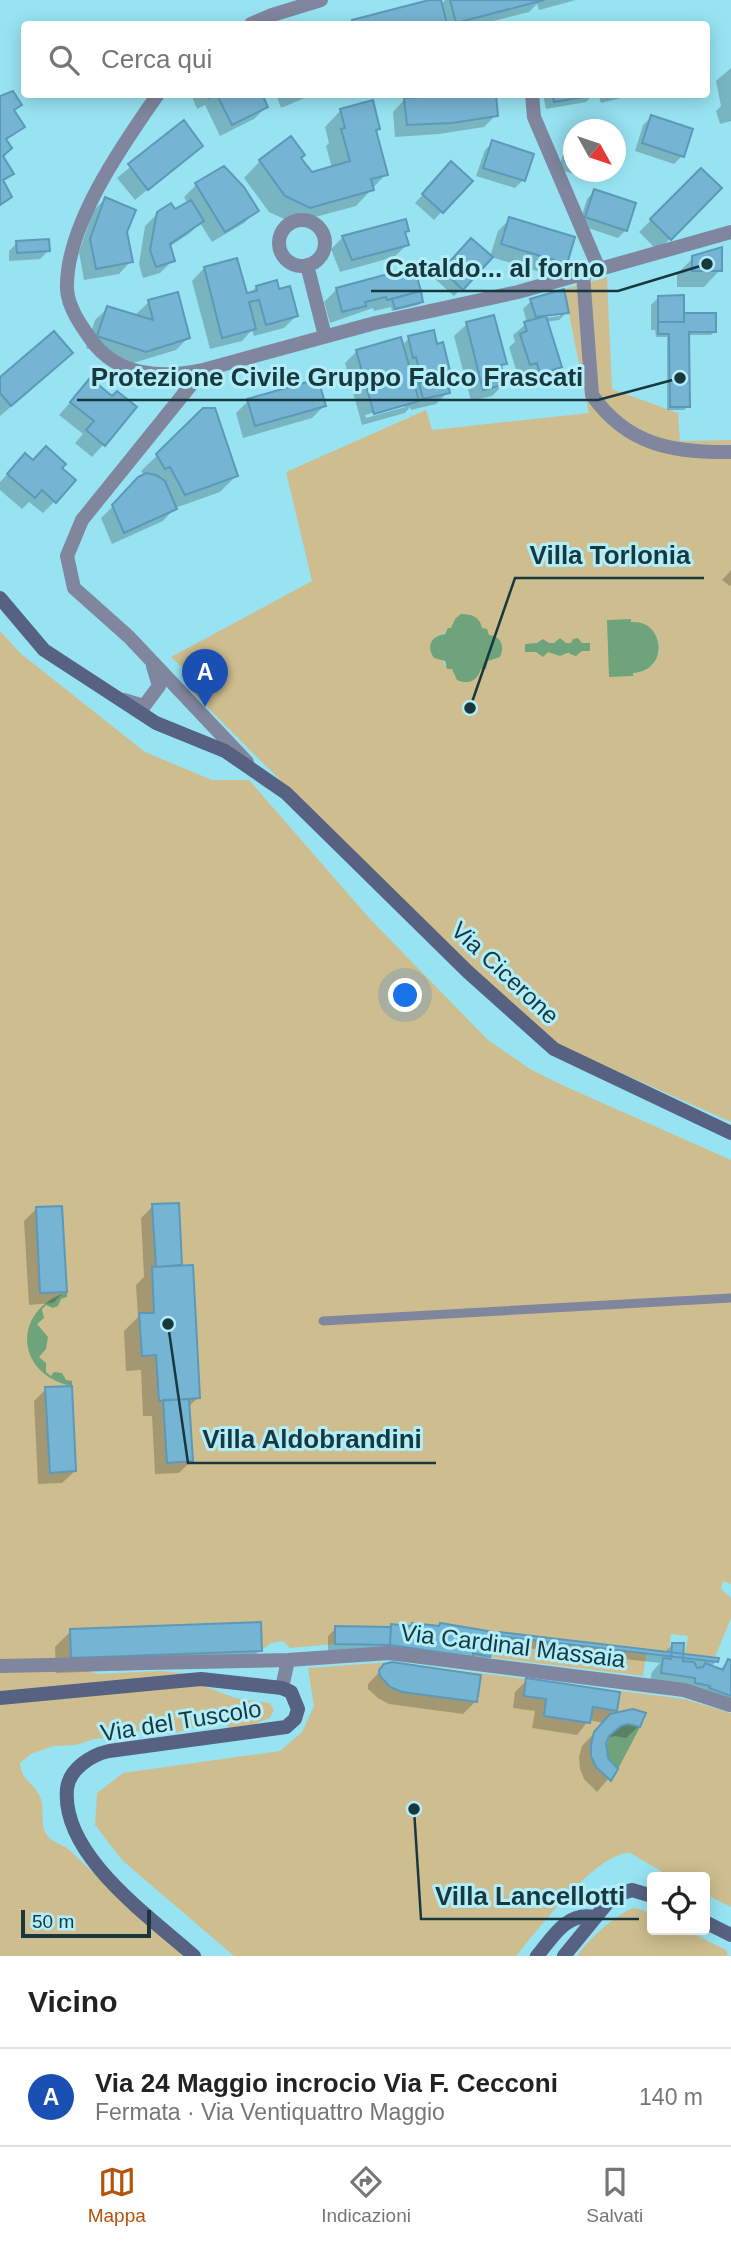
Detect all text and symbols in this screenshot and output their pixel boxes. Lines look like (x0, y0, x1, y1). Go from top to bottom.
search box (21, 21, 710, 98)
icon: search (45, 41, 83, 79)
text: Cerca qui (101, 44, 212, 74)
north arrow (563, 119, 626, 182)
callout: Cataldo... al forno (371, 244, 618, 291)
text: Cataldo... al forno (385, 253, 605, 283)
callout: Protezione Civile Gruppo Falco Frascati (77, 353, 598, 400)
text: Protezione Civile Gruppo Falco Frascati (91, 362, 583, 392)
callout: Villa Torlonia (515, 531, 704, 578)
text: Villa Torlonia (530, 540, 691, 570)
pin: A (182, 649, 228, 707)
street label: Via Cicerone (446, 916, 565, 1029)
your location (388, 978, 422, 1012)
callout: Villa Aldobrandini (188, 1416, 436, 1463)
text: Villa Aldobrandini (202, 1424, 422, 1454)
street label: Via Cardinal Massaia (399, 1618, 628, 1673)
street label: Via del Tuscolo (99, 1694, 263, 1747)
callout: Villa Lancellotti (421, 1872, 639, 1919)
map controls (647, 1872, 710, 1935)
button: locate (647, 1872, 710, 1935)
text: Villa Lancellotti (435, 1881, 625, 1911)
scale bar (21, 1907, 150, 1939)
text: 50 m (32, 1911, 74, 1932)
text: Vicino (28, 1985, 117, 2018)
text: Via 24 Maggio incrocio Via F. Cecconi (95, 2068, 558, 2098)
text: A (43, 2084, 59, 2110)
text: 140 m (639, 2084, 703, 2110)
text: Fermata · Via Ventiquattro Maggio (95, 2099, 445, 2125)
tab: Mappa (88, 2163, 146, 2227)
tab: Indicazioni (321, 2163, 411, 2227)
tab: Salvati (586, 2163, 643, 2227)

